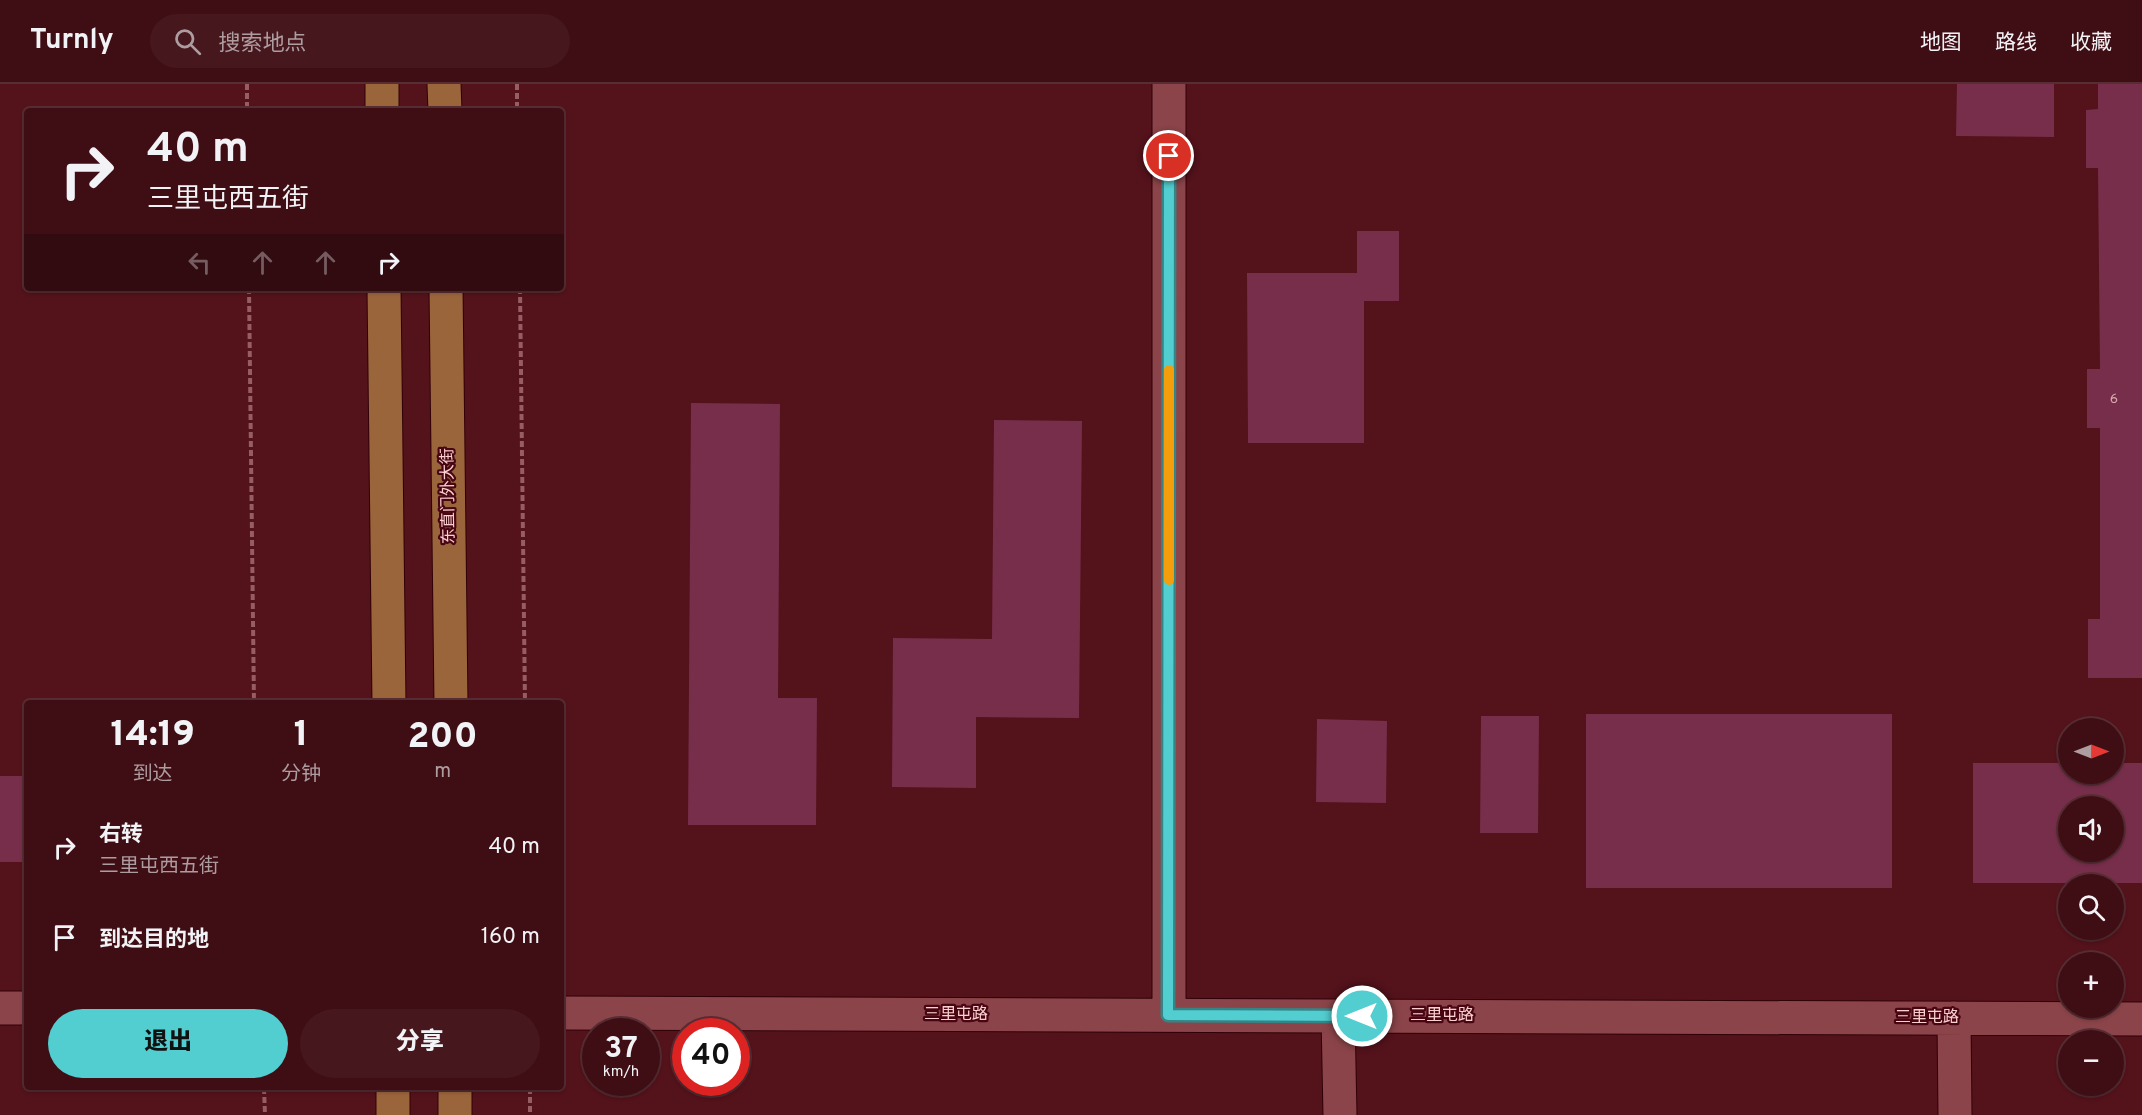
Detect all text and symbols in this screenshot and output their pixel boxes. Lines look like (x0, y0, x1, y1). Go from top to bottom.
search box (150, 14, 570, 68)
text: Turnly (30, 23, 114, 59)
icon: search (171, 25, 204, 58)
text: 地图 (1920, 30, 1962, 57)
text: 路线 (1995, 30, 2037, 57)
text: 收藏 (2070, 30, 2112, 57)
text: 搜索地点 (219, 31, 307, 58)
text: 40 m (147, 124, 249, 177)
pin (1143, 130, 1194, 181)
icon: right (48, 132, 126, 210)
icon: arrive (1152, 139, 1185, 172)
text: 三里屯西五街 (147, 183, 309, 217)
icon: left (183, 246, 216, 279)
icon: ahead (246, 246, 279, 279)
icon: ahead (309, 246, 342, 279)
icon: right (372, 246, 405, 279)
house number: 6 (2110, 391, 2118, 408)
street label: 东直门外大街 (438, 448, 460, 544)
text: 14:19 (110, 713, 195, 759)
text: 1 (294, 713, 309, 759)
text: 200 (408, 715, 478, 761)
north arrow (2058, 718, 2124, 784)
map controls (2058, 718, 2124, 1096)
text: m (434, 759, 451, 785)
text: 到达 (133, 762, 173, 788)
text: 分钟 (281, 762, 321, 788)
button: sound (2058, 796, 2124, 862)
text: 右转 (99, 822, 143, 849)
icon: right (48, 831, 81, 864)
text: 40 m (488, 834, 540, 861)
text: 三里屯西五街 (99, 854, 219, 880)
button: search (2058, 874, 2124, 940)
icon: arrive (48, 921, 81, 954)
text: 160 m (481, 924, 540, 951)
text: 到达目的地 (99, 927, 209, 954)
button: + (2058, 952, 2124, 1018)
position arrow (1330, 984, 1394, 1048)
street label: 三里屯路 (924, 1005, 988, 1025)
street label: 三里屯路 (1410, 1006, 1474, 1026)
street label: 三里屯路 (1895, 1008, 1959, 1028)
button: 退出 (48, 1009, 288, 1078)
button: 分享 (300, 1009, 540, 1078)
speed limit sign: 40 (672, 1018, 750, 1096)
button: − (2058, 1030, 2124, 1096)
text: 37 (604, 1031, 638, 1068)
text: km/h (603, 1063, 639, 1082)

